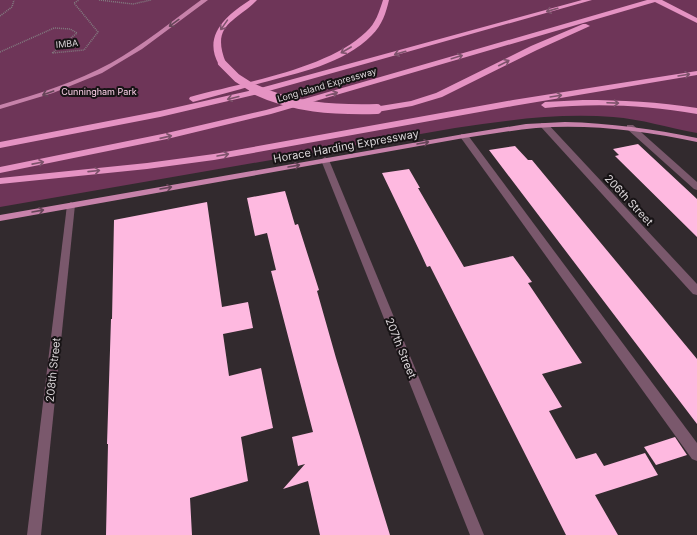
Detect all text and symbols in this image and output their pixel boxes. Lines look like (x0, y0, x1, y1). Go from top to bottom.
one-way arrow (545, 7, 558, 14)
one-way arrow (168, 19, 179, 27)
one-way arrow (220, 19, 228, 30)
street label: IMBA (55, 37, 79, 50)
one-way arrow (340, 47, 352, 55)
one-way arrow (393, 50, 406, 57)
one-way arrow (450, 53, 463, 60)
one-way arrow (498, 59, 510, 66)
street label: Long Island Expressway (276, 65, 378, 104)
one-way arrow (677, 71, 690, 79)
park label: Cunningham Park (61, 86, 137, 97)
one-way arrow (43, 89, 55, 97)
one-way arrow (325, 90, 338, 97)
one-way arrow (549, 92, 562, 100)
one-way arrow (227, 94, 240, 102)
one-way arrow (606, 99, 619, 107)
street label: Horace Harding Expressway (272, 126, 420, 166)
one-way arrow (159, 132, 172, 140)
one-way arrow (416, 139, 429, 147)
one-way arrow (217, 151, 230, 159)
one-way arrow (31, 159, 44, 167)
one-way arrow (288, 162, 301, 170)
one-way arrow (88, 168, 101, 175)
street label: 206th Street (602, 172, 656, 229)
one-way arrow (160, 184, 173, 192)
one-way arrow (32, 207, 45, 215)
street label: 207th Street (383, 316, 420, 381)
street label: 208th Street (43, 337, 63, 403)

